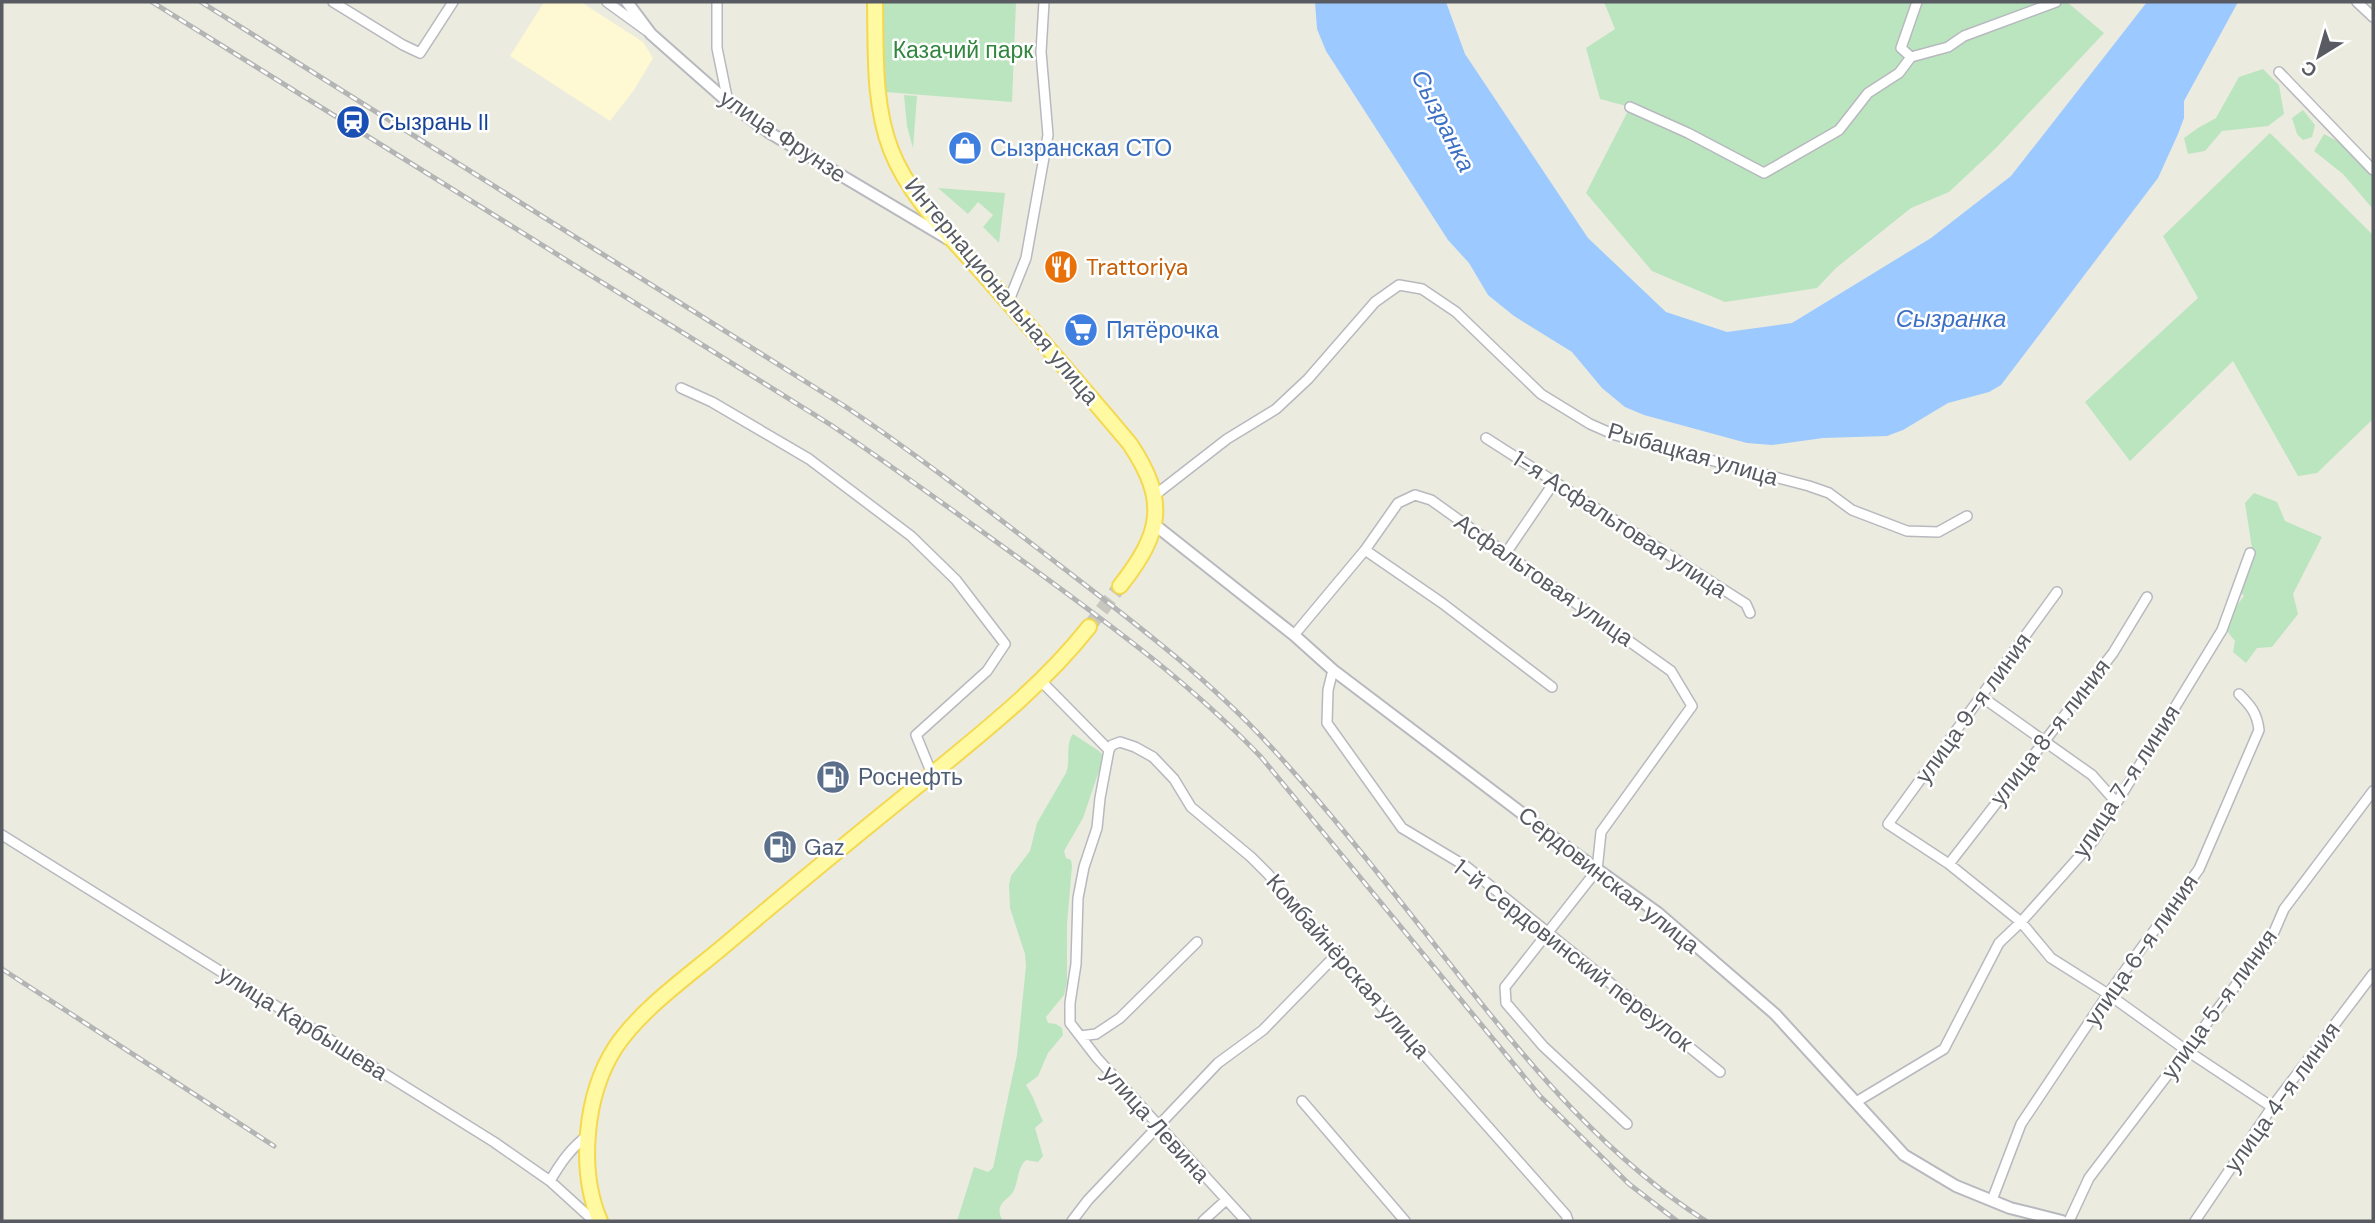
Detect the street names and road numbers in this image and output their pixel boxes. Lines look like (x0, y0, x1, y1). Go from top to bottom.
street label: улица Фрунзе (714, 83, 852, 189)
street label: Интернациональная улица (898, 171, 1106, 411)
street label: Рыбацкая улица (1604, 415, 1782, 493)
street label: 1-я Асфальтовая улица (1508, 444, 1732, 604)
street label: Асфальтовая улица (1449, 508, 1639, 652)
street label: улица 9-я линия (1908, 627, 2038, 789)
street label: улица 8-я линия (1983, 652, 2117, 812)
street label: улица 7-я линия (2065, 699, 2187, 863)
street label: Сердовинская улица (1512, 800, 1706, 960)
street label: 1-й Сердовинский переулок (1447, 852, 1699, 1058)
street label: Комбайнёрская улица (1260, 867, 1437, 1065)
street label: улица 6-я линия (2077, 868, 2205, 1032)
street label: улица 5-я линия (2154, 923, 2284, 1085)
street label: улица Карбышева (213, 959, 393, 1087)
street label: улица 4-я линия (2217, 1016, 2347, 1178)
street label: улица Левина (1095, 1059, 1217, 1189)

